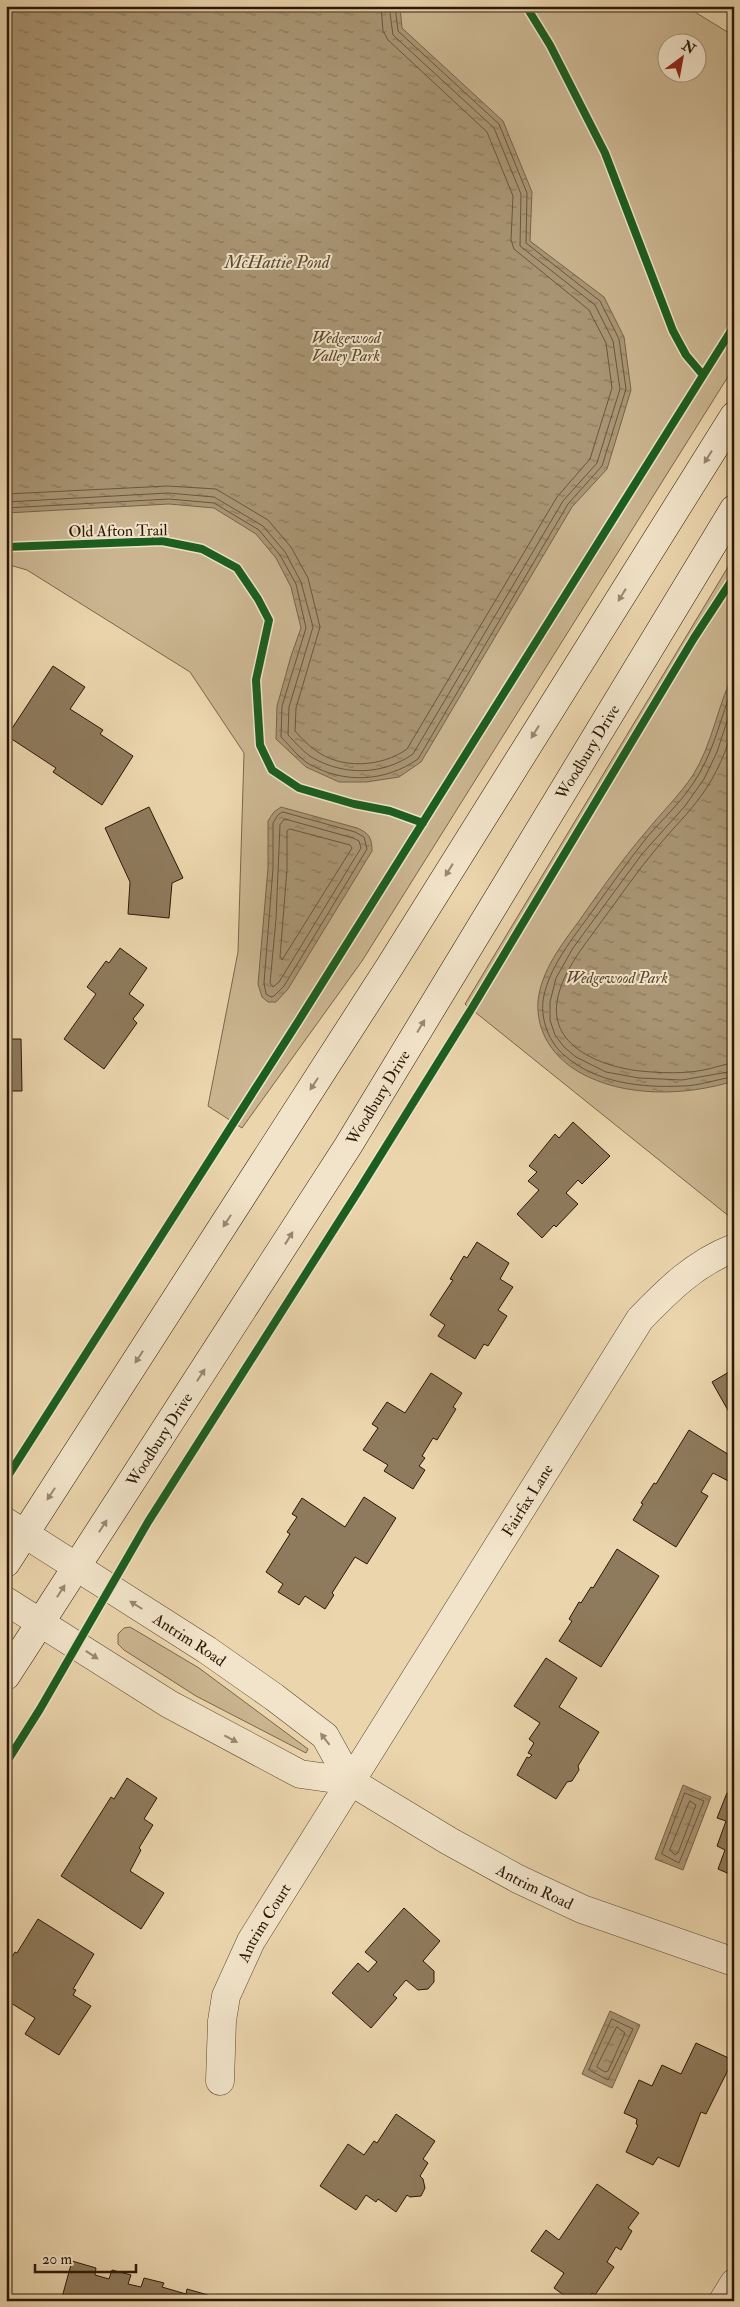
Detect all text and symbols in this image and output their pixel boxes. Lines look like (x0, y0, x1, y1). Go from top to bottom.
north arrow (658, 32, 708, 82)
text: N (678, 36, 699, 58)
water label: McHattie Pond (224, 251, 331, 274)
park label: Wedgewood Valley Park (311, 328, 382, 366)
one-way arrow (703, 450, 713, 464)
street label: Old Afton Trail (68, 520, 168, 542)
one-way arrow (617, 588, 626, 601)
street label: Woodbury Drive (551, 701, 624, 804)
one-way arrow (531, 726, 540, 739)
one-way arrow (445, 864, 454, 877)
park label: Wedgewood Park (566, 968, 668, 988)
one-way arrow (416, 1019, 425, 1032)
street label: Woodbury Drive (342, 1046, 415, 1149)
one-way arrow (310, 1077, 319, 1090)
one-way arrow (222, 1214, 231, 1227)
one-way arrow (284, 1231, 293, 1245)
one-way arrow (134, 1351, 144, 1364)
one-way arrow (197, 1368, 206, 1382)
street label: Woodbury Drive (122, 1389, 197, 1491)
street label: Fairfax Lane (498, 1460, 558, 1540)
one-way arrow (46, 1487, 56, 1501)
one-way arrow (98, 1519, 108, 1533)
one-way arrow (56, 1584, 66, 1598)
one-way arrow (129, 1600, 143, 1609)
street label: Antrim Road (148, 1609, 230, 1671)
one-way arrow (85, 1650, 98, 1660)
one-way arrow (319, 1733, 330, 1746)
one-way arrow (224, 1735, 238, 1743)
street label: Antrim Road (492, 1860, 576, 1915)
street label: Antrim Court (233, 1880, 296, 1966)
scale bar (35, 2242, 136, 2274)
text: 20 m (42, 2250, 72, 2269)

